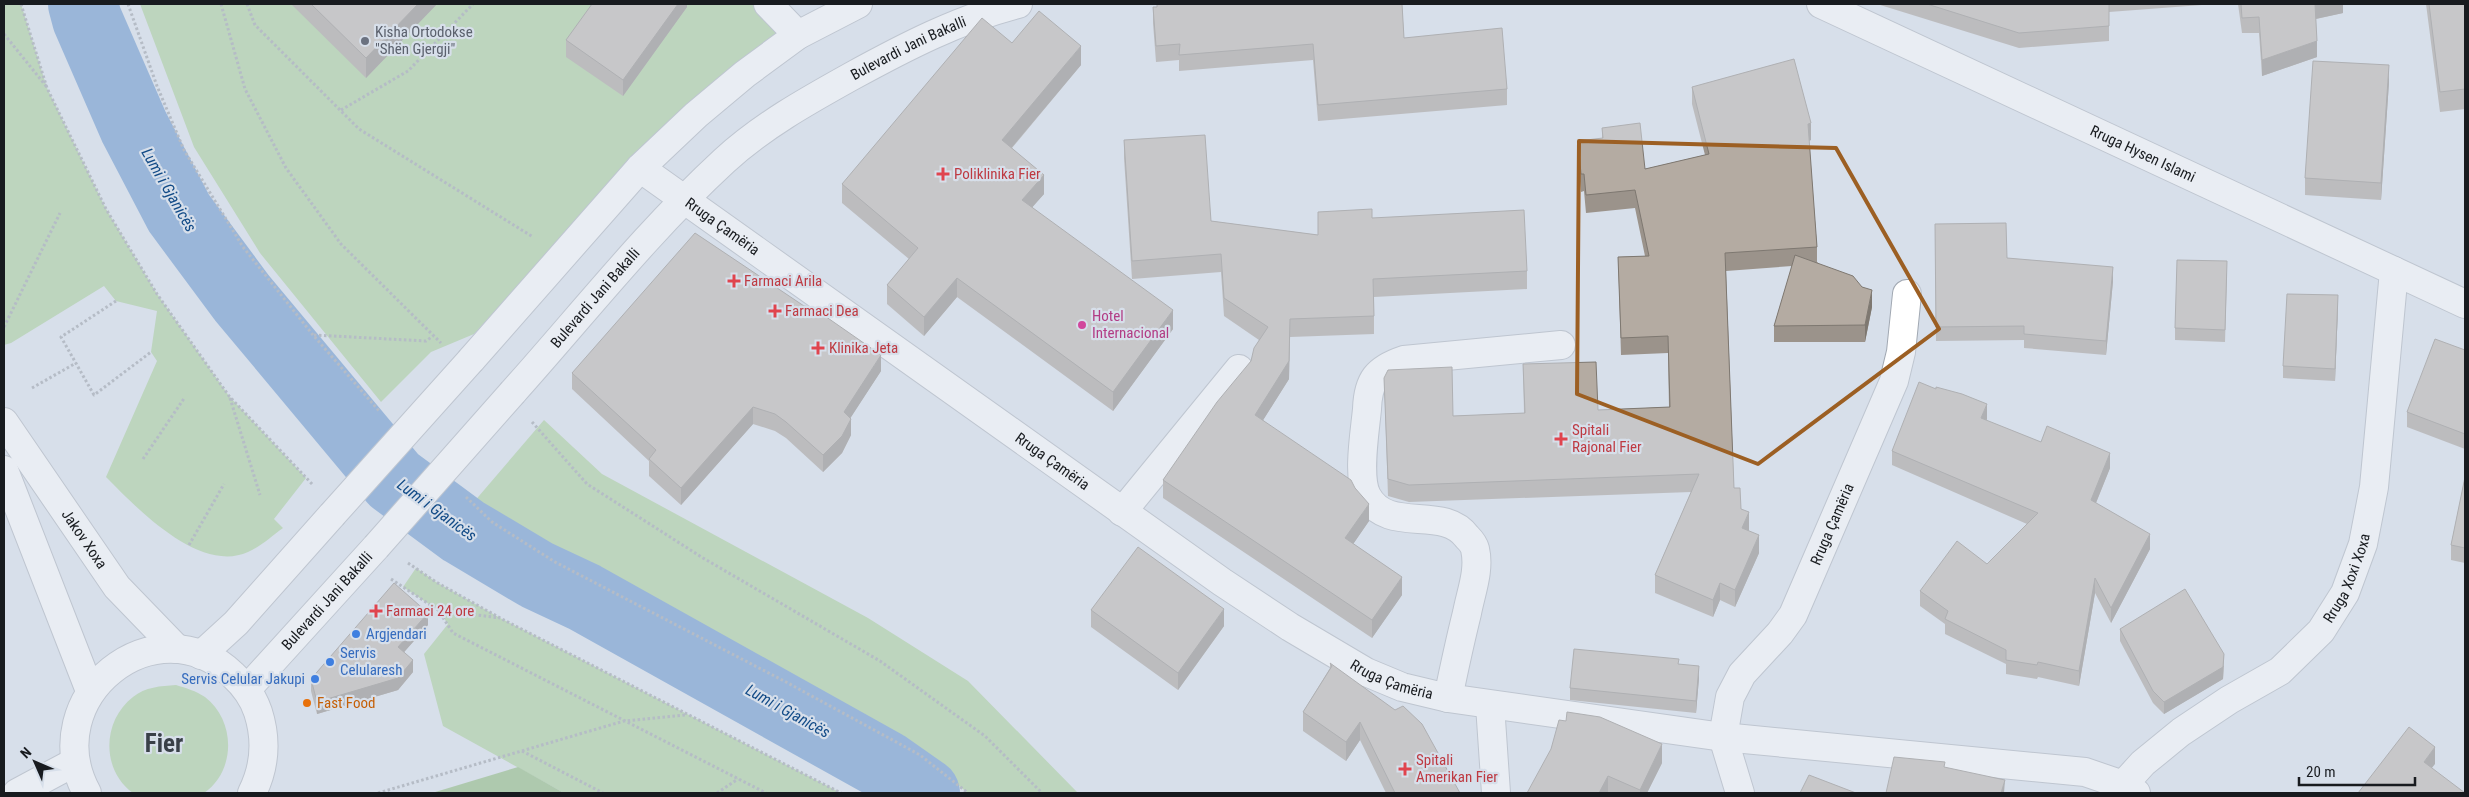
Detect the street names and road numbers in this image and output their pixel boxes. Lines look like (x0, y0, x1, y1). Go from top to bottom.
street label: Bulevardi Jani Bakalli (847, 13, 969, 84)
street label: Rruga Hysen Islami (2087, 122, 2198, 186)
street label: Rruga Çamëria (682, 194, 763, 259)
street label: Bulevardi Jani Bakalli (547, 244, 644, 351)
street label: Rruga Çamëria (1012, 429, 1093, 494)
street label: Rruga Çamëria (1807, 481, 1858, 568)
street label: Jakov Xoxa (58, 506, 111, 572)
street label: Rruga Xoxi Xoxa (2320, 532, 2374, 626)
street label: Bulevardi Jani Bakalli (278, 548, 376, 654)
street label: Rruga Çamëria (1347, 656, 1435, 703)

